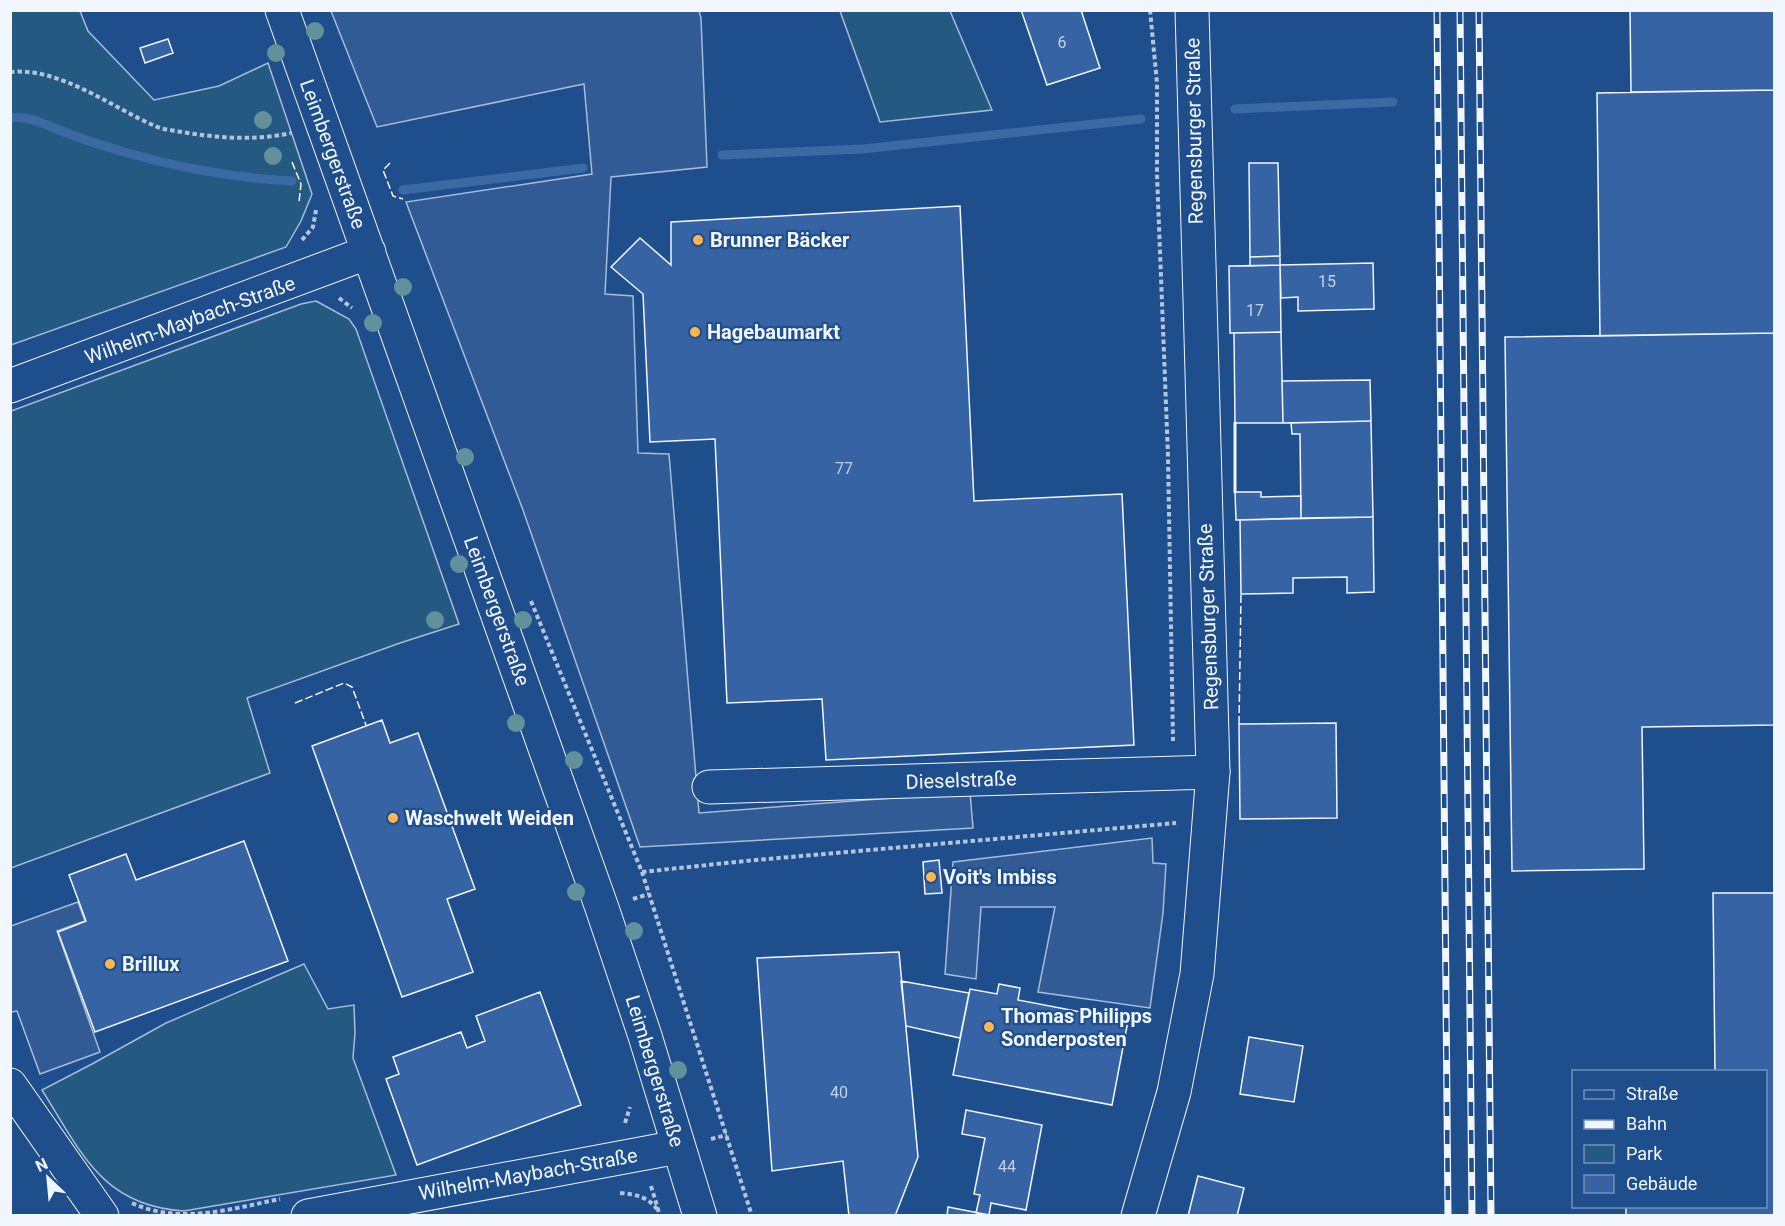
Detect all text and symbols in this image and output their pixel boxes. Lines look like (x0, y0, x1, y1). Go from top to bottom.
house number: 6 (1058, 33, 1067, 52)
street label: Regensburger Straße (1180, 37, 1208, 225)
street label: Leimbergerstraße (295, 76, 371, 232)
place label: Brunner Bäcker (710, 228, 850, 252)
marker: Brunner Bäcker (691, 233, 705, 247)
street label: Wilhelm-Maybach-Straße (82, 271, 298, 369)
house number: 15 (1318, 272, 1336, 291)
house number: 17 (1246, 301, 1264, 320)
place label: Hagebaumarkt (707, 320, 840, 344)
marker: Hagebaumarkt (688, 325, 702, 339)
house number: 77 (835, 459, 853, 478)
street label: Regensburger Straße (1193, 523, 1223, 711)
street label: Leimbergerstraße (459, 533, 535, 689)
street label: Dieselstraße (905, 766, 1017, 794)
place label: Waschwelt Weiden (405, 806, 574, 830)
marker: Waschwelt Weiden (386, 811, 400, 825)
place label: Voit's Imbiss (943, 865, 1057, 889)
marker: Voit's Imbiss (924, 870, 938, 884)
place label: Brillux (122, 952, 180, 976)
marker: Brillux (103, 957, 117, 971)
street label: Leimbergerstraße (621, 992, 689, 1150)
place label: Thomas Philipps Sonderposten (1001, 1004, 1152, 1051)
marker: Thomas Philipps Sonderposten (982, 1020, 996, 1034)
legend (1572, 1070, 1767, 1208)
house number: 40 (830, 1083, 848, 1102)
text: Straße (1626, 1083, 1678, 1104)
text: Bahn (1626, 1113, 1667, 1134)
street label: Wilhelm-Maybach-Straße (417, 1143, 639, 1205)
text: Park (1626, 1143, 1663, 1164)
north arrow (18, 1148, 78, 1208)
text: N (32, 1154, 51, 1176)
house number: 44 (998, 1157, 1016, 1176)
text: Gebäude (1626, 1173, 1697, 1194)

